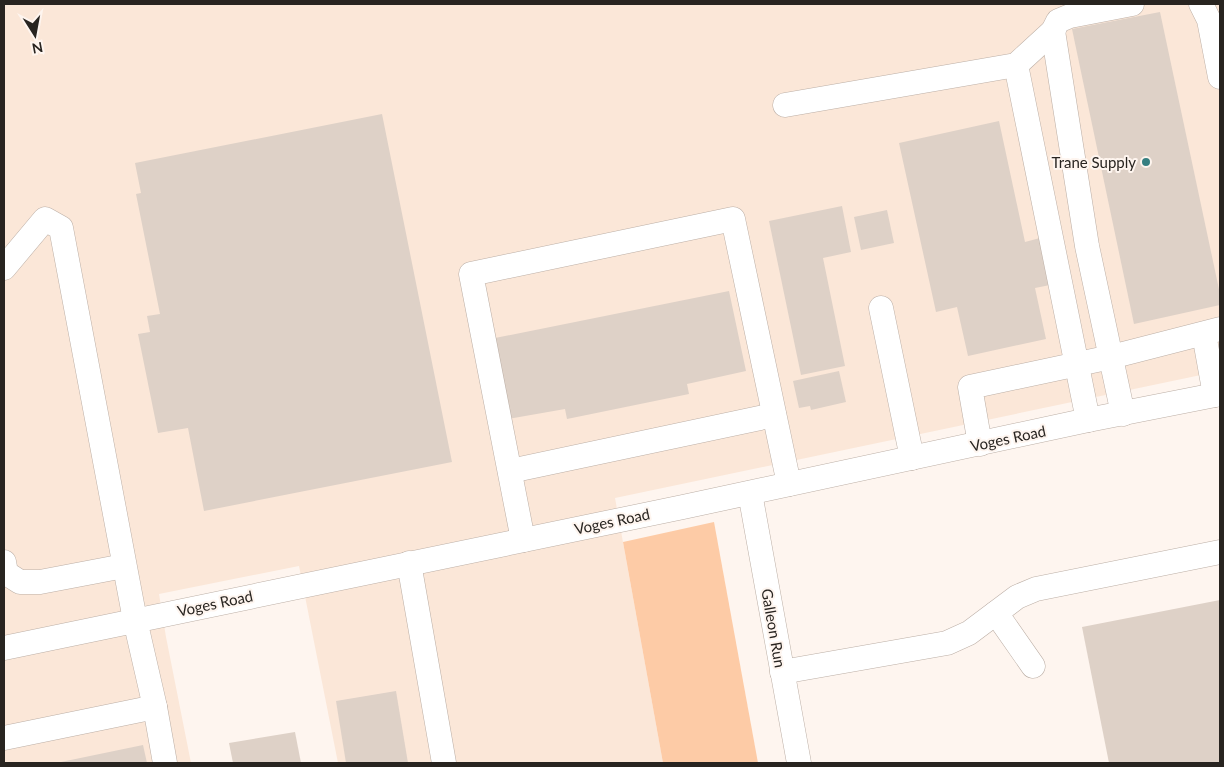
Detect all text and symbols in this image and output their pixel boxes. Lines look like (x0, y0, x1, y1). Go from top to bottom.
north arrow (10, 10, 60, 60)
text: N (31, 39, 44, 58)
place label: Trane Supply (1051, 153, 1136, 171)
marker: Trane Supply (1140, 156, 1152, 168)
street label: Voges Road (969, 421, 1047, 455)
street label: Voges Road (573, 504, 651, 538)
street label: Voges Road (176, 586, 254, 620)
street label: Galleon Run (758, 587, 790, 669)

